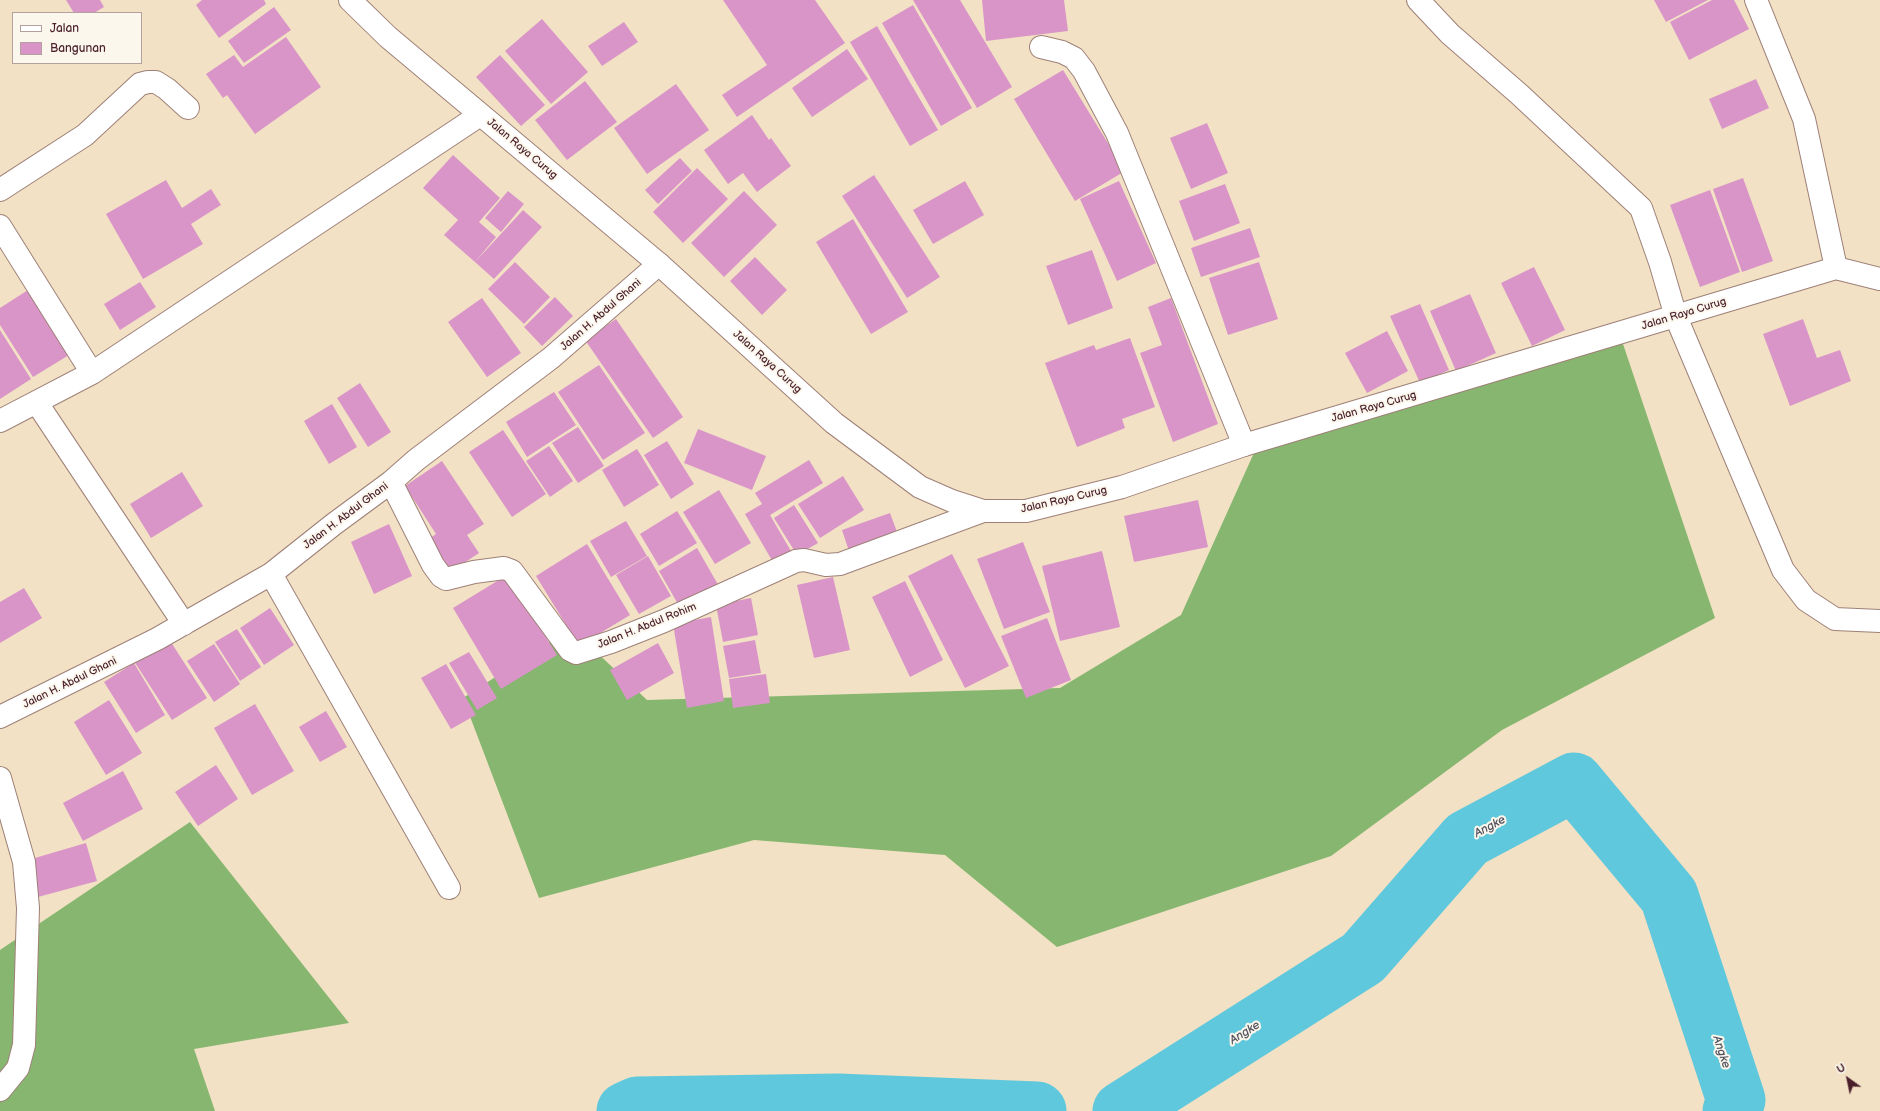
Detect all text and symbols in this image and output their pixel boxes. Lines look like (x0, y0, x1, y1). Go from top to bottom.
legend (12, 12, 142, 64)
text: Jalan (50, 21, 79, 36)
text: Bangunan (50, 41, 106, 56)
street label: Jalan Raya Curug (484, 116, 560, 182)
street label: Jalan H. Abdul Ghani (558, 276, 644, 354)
street label: Jalan Raya Curug (1640, 295, 1728, 333)
street label: Jalan Raya Curug (730, 328, 804, 396)
street label: Jalan Raya Curug (1330, 389, 1418, 425)
street label: Jalan H. Abdul Ghani (301, 480, 391, 552)
street label: Jalan Raya Curug (1020, 484, 1108, 516)
street label: Jalan H. Abdul Rohim (596, 600, 698, 652)
street label: Jalan H. Abdul Ghani (21, 655, 119, 711)
water label: Angke (1472, 813, 1508, 841)
water label: Angke (1227, 1018, 1263, 1048)
water label: Angke (1709, 1034, 1733, 1070)
north arrow (1828, 1059, 1868, 1099)
text: U (1834, 1061, 1848, 1076)

